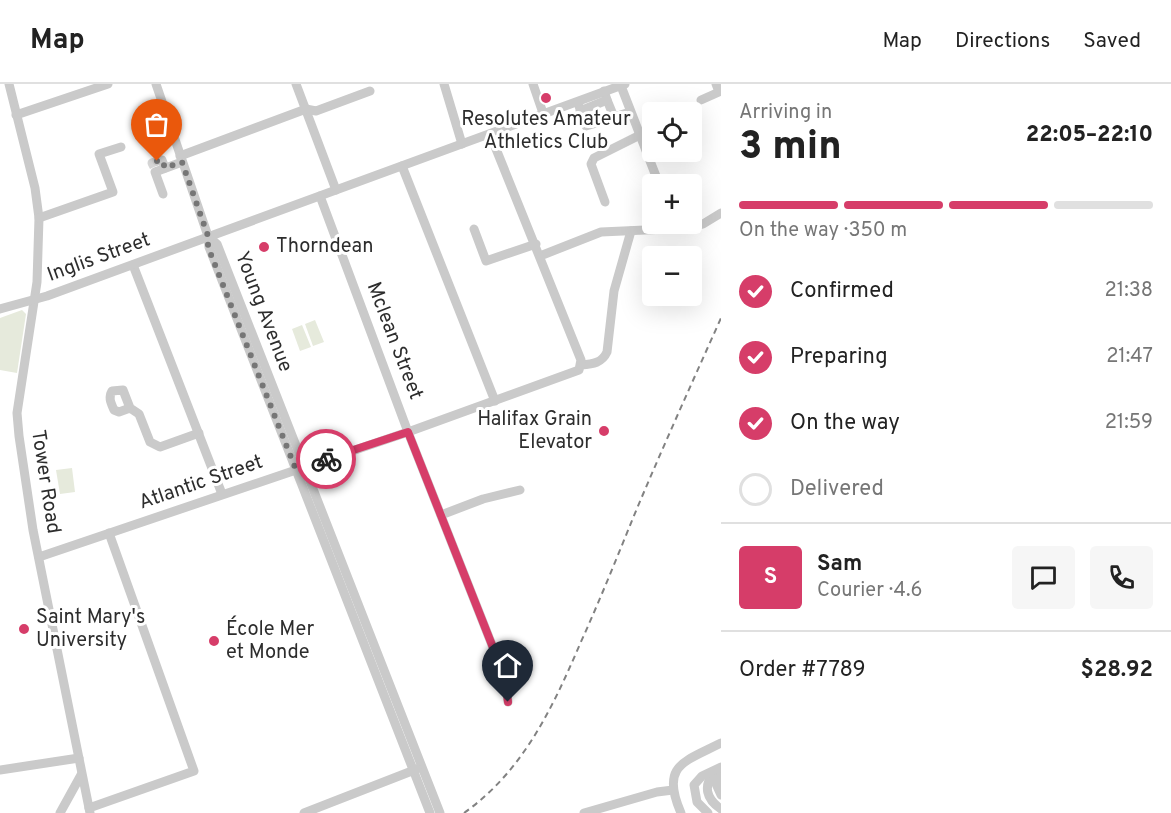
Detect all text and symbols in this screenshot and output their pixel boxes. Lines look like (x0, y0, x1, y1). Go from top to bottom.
text: Map (30, 23, 85, 59)
text: Map (882, 28, 922, 55)
text: Directions (955, 28, 1050, 55)
text: Saved (1083, 28, 1141, 55)
marker: Resolutes Amateur Athletics Club (539, 91, 553, 105)
pin (131, 99, 182, 161)
text: Arriving in (739, 100, 832, 126)
map controls (642, 102, 702, 306)
button: locate (642, 102, 702, 162)
place label: Resolutes Amateur Athletics Club (461, 107, 631, 156)
icon: bag (140, 108, 173, 141)
text: 22:05–22:10 (1026, 122, 1153, 149)
text: 3 min (739, 124, 842, 173)
button: + (642, 174, 702, 234)
text: On the way · 350 m (739, 218, 907, 244)
street label: Inglis Street (44, 227, 154, 289)
place label: Thorndean (276, 234, 373, 260)
marker: Thorndean (257, 240, 271, 254)
button: − (642, 246, 702, 306)
street label: Young Avenue (228, 248, 298, 376)
icon: check (739, 275, 772, 308)
text: Confirmed (790, 278, 894, 305)
text: 21:38 (1105, 278, 1153, 304)
street label: Mclean Street (360, 279, 428, 403)
icon: check (739, 341, 772, 374)
text: Preparing (790, 344, 888, 371)
text: 21:47 (1106, 344, 1153, 370)
place label: Halifax Grain Elevator (477, 407, 592, 456)
icon: check (739, 407, 772, 440)
text: On the way (790, 410, 900, 437)
text: 21:59 (1105, 410, 1153, 436)
marker: Halifax Grain Elevator (597, 424, 611, 438)
street label: Tower Road (24, 428, 66, 536)
courier (296, 429, 356, 489)
icon: bike (310, 443, 343, 476)
street label: Atlantic Street (136, 450, 266, 516)
text: Delivered (790, 476, 884, 503)
button: chat (1012, 546, 1075, 609)
button: phone (1090, 546, 1153, 609)
text: Sam (817, 551, 862, 578)
text: S (764, 564, 777, 591)
text: Courier · 4.6 (817, 578, 922, 604)
place label: Saint Mary's University (36, 605, 145, 654)
place label: École Mer et Monde (226, 615, 314, 666)
marker: Saint Mary's University (17, 622, 31, 636)
marker: École Mer et Monde (207, 634, 221, 648)
pin (482, 640, 533, 702)
icon: home (491, 649, 524, 682)
text: Order #7789 (739, 657, 866, 684)
text: $28.92 (1081, 657, 1153, 684)

